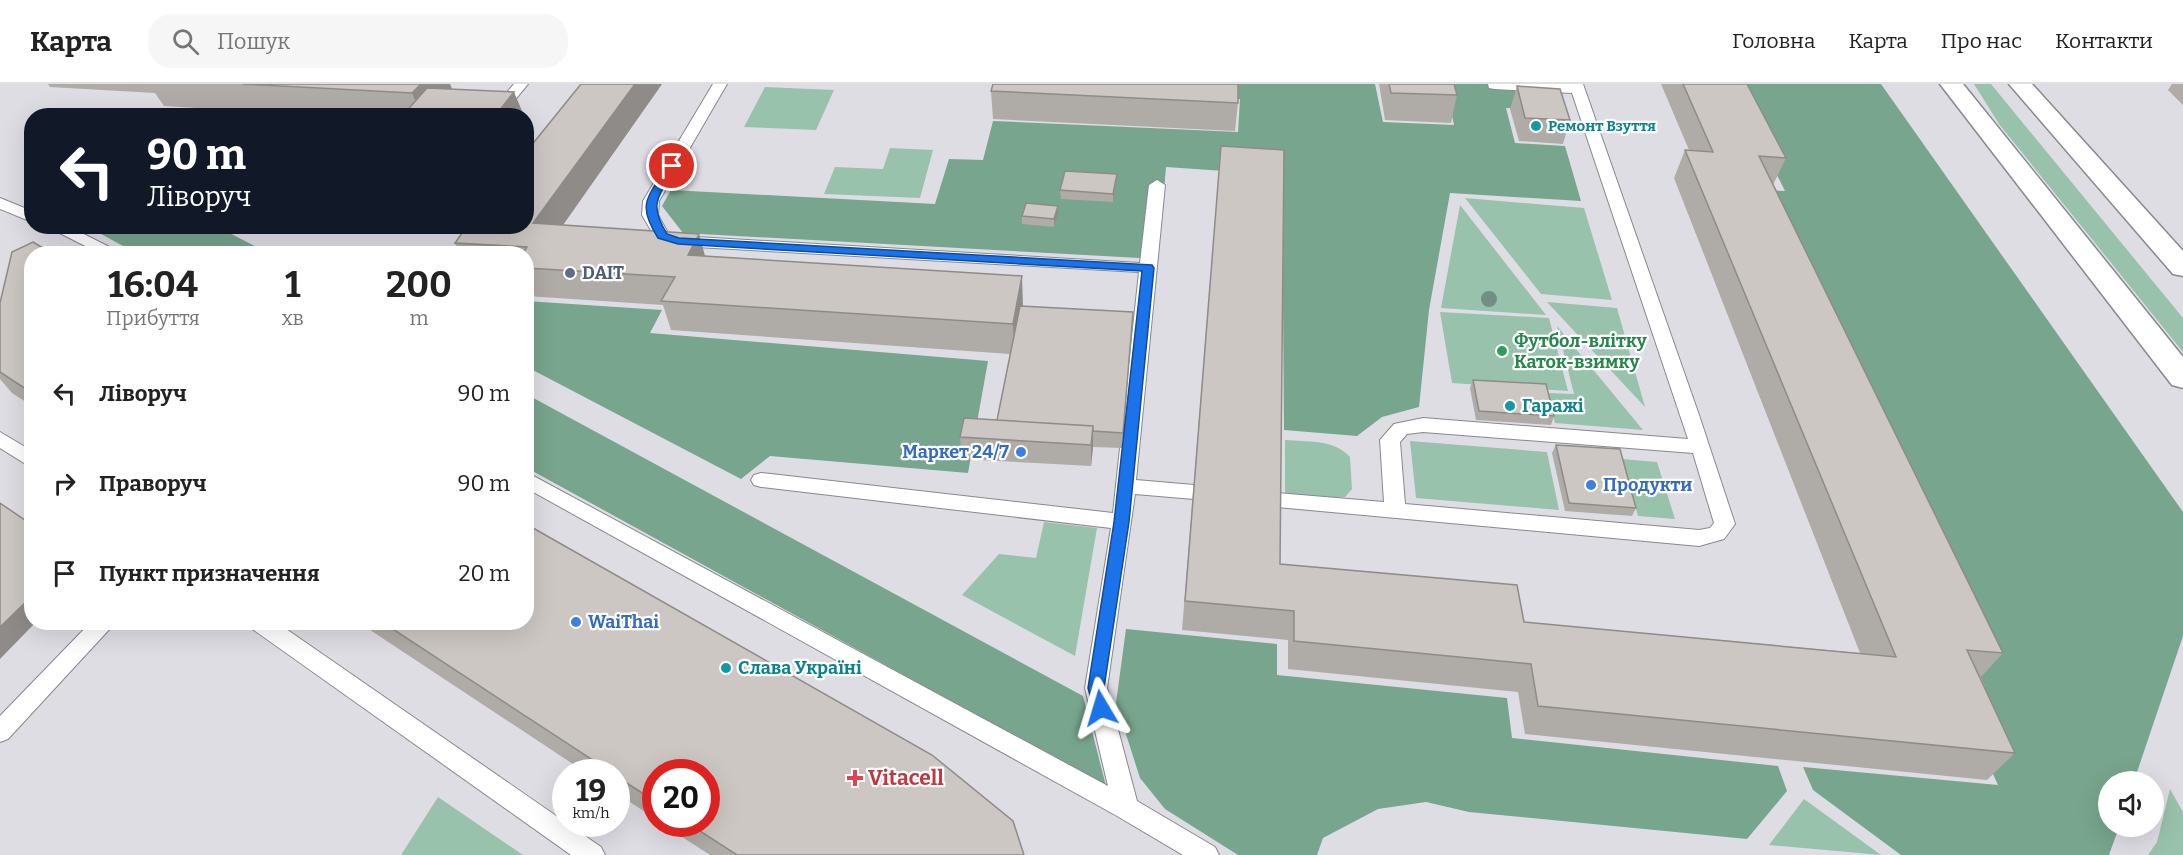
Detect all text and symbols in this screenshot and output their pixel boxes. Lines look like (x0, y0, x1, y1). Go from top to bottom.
search box (148, 14, 568, 68)
text: Карта (30, 25, 112, 58)
icon: search (169, 25, 202, 58)
text: Пошук (217, 28, 290, 55)
text: Головна (1732, 28, 1816, 54)
text: Карта (1849, 28, 1908, 54)
text: Про нас (1941, 28, 2022, 54)
text: Контакти (2055, 28, 2153, 54)
place label: Ремонт Взуття (1548, 117, 1656, 135)
marker: Ремонт Взуття (1529, 119, 1543, 133)
text: 90 m (147, 130, 246, 180)
icon: left (48, 132, 126, 210)
pin (646, 140, 697, 191)
icon: arrive (655, 149, 688, 182)
text: Ліворуч (147, 181, 251, 213)
place label: DAIT (582, 262, 624, 284)
text: 16:04 (108, 263, 198, 307)
text: 1 (285, 263, 301, 307)
text: 200 (386, 263, 452, 307)
marker: DAIT (563, 266, 577, 280)
text: Прибуття (106, 306, 200, 330)
text: хв (282, 306, 304, 330)
text: m (409, 306, 428, 330)
place label: Футбол-влітку Каток-взимку (1514, 330, 1648, 373)
marker: Футбол-влітку Каток-взимку (1495, 344, 1509, 358)
icon: left (48, 377, 81, 410)
text: Ліворуч (99, 380, 187, 407)
text: 90 m (458, 380, 510, 407)
place label: Гаражі (1522, 395, 1584, 417)
marker: Гаражі (1503, 399, 1517, 413)
place label: Маркет 24/7 (902, 441, 1009, 463)
marker: Маркет 24/7 (1014, 445, 1028, 459)
icon: right (48, 467, 81, 500)
text: Праворуч (99, 470, 207, 497)
text: 90 m (458, 470, 510, 497)
place label: Продукти (1603, 474, 1692, 496)
marker: Продукти (1584, 478, 1598, 492)
icon: arrive (48, 557, 81, 590)
text: Пункт призначення (99, 560, 320, 587)
text: 20 m (459, 560, 510, 587)
place label: WaiThai (588, 611, 659, 633)
marker: WaiThai (569, 615, 583, 629)
place label: Слава Україні (738, 657, 862, 679)
marker: Слава Україні (719, 661, 733, 675)
position arrow (1069, 676, 1133, 740)
speed limit sign: 20 (642, 759, 720, 837)
place label: Vitacell (868, 765, 944, 791)
marker: Vitacell (846, 769, 864, 787)
map controls (2098, 771, 2164, 837)
button: sound (2098, 771, 2164, 837)
text: 19 (576, 773, 606, 809)
text: km/h (572, 804, 610, 822)

